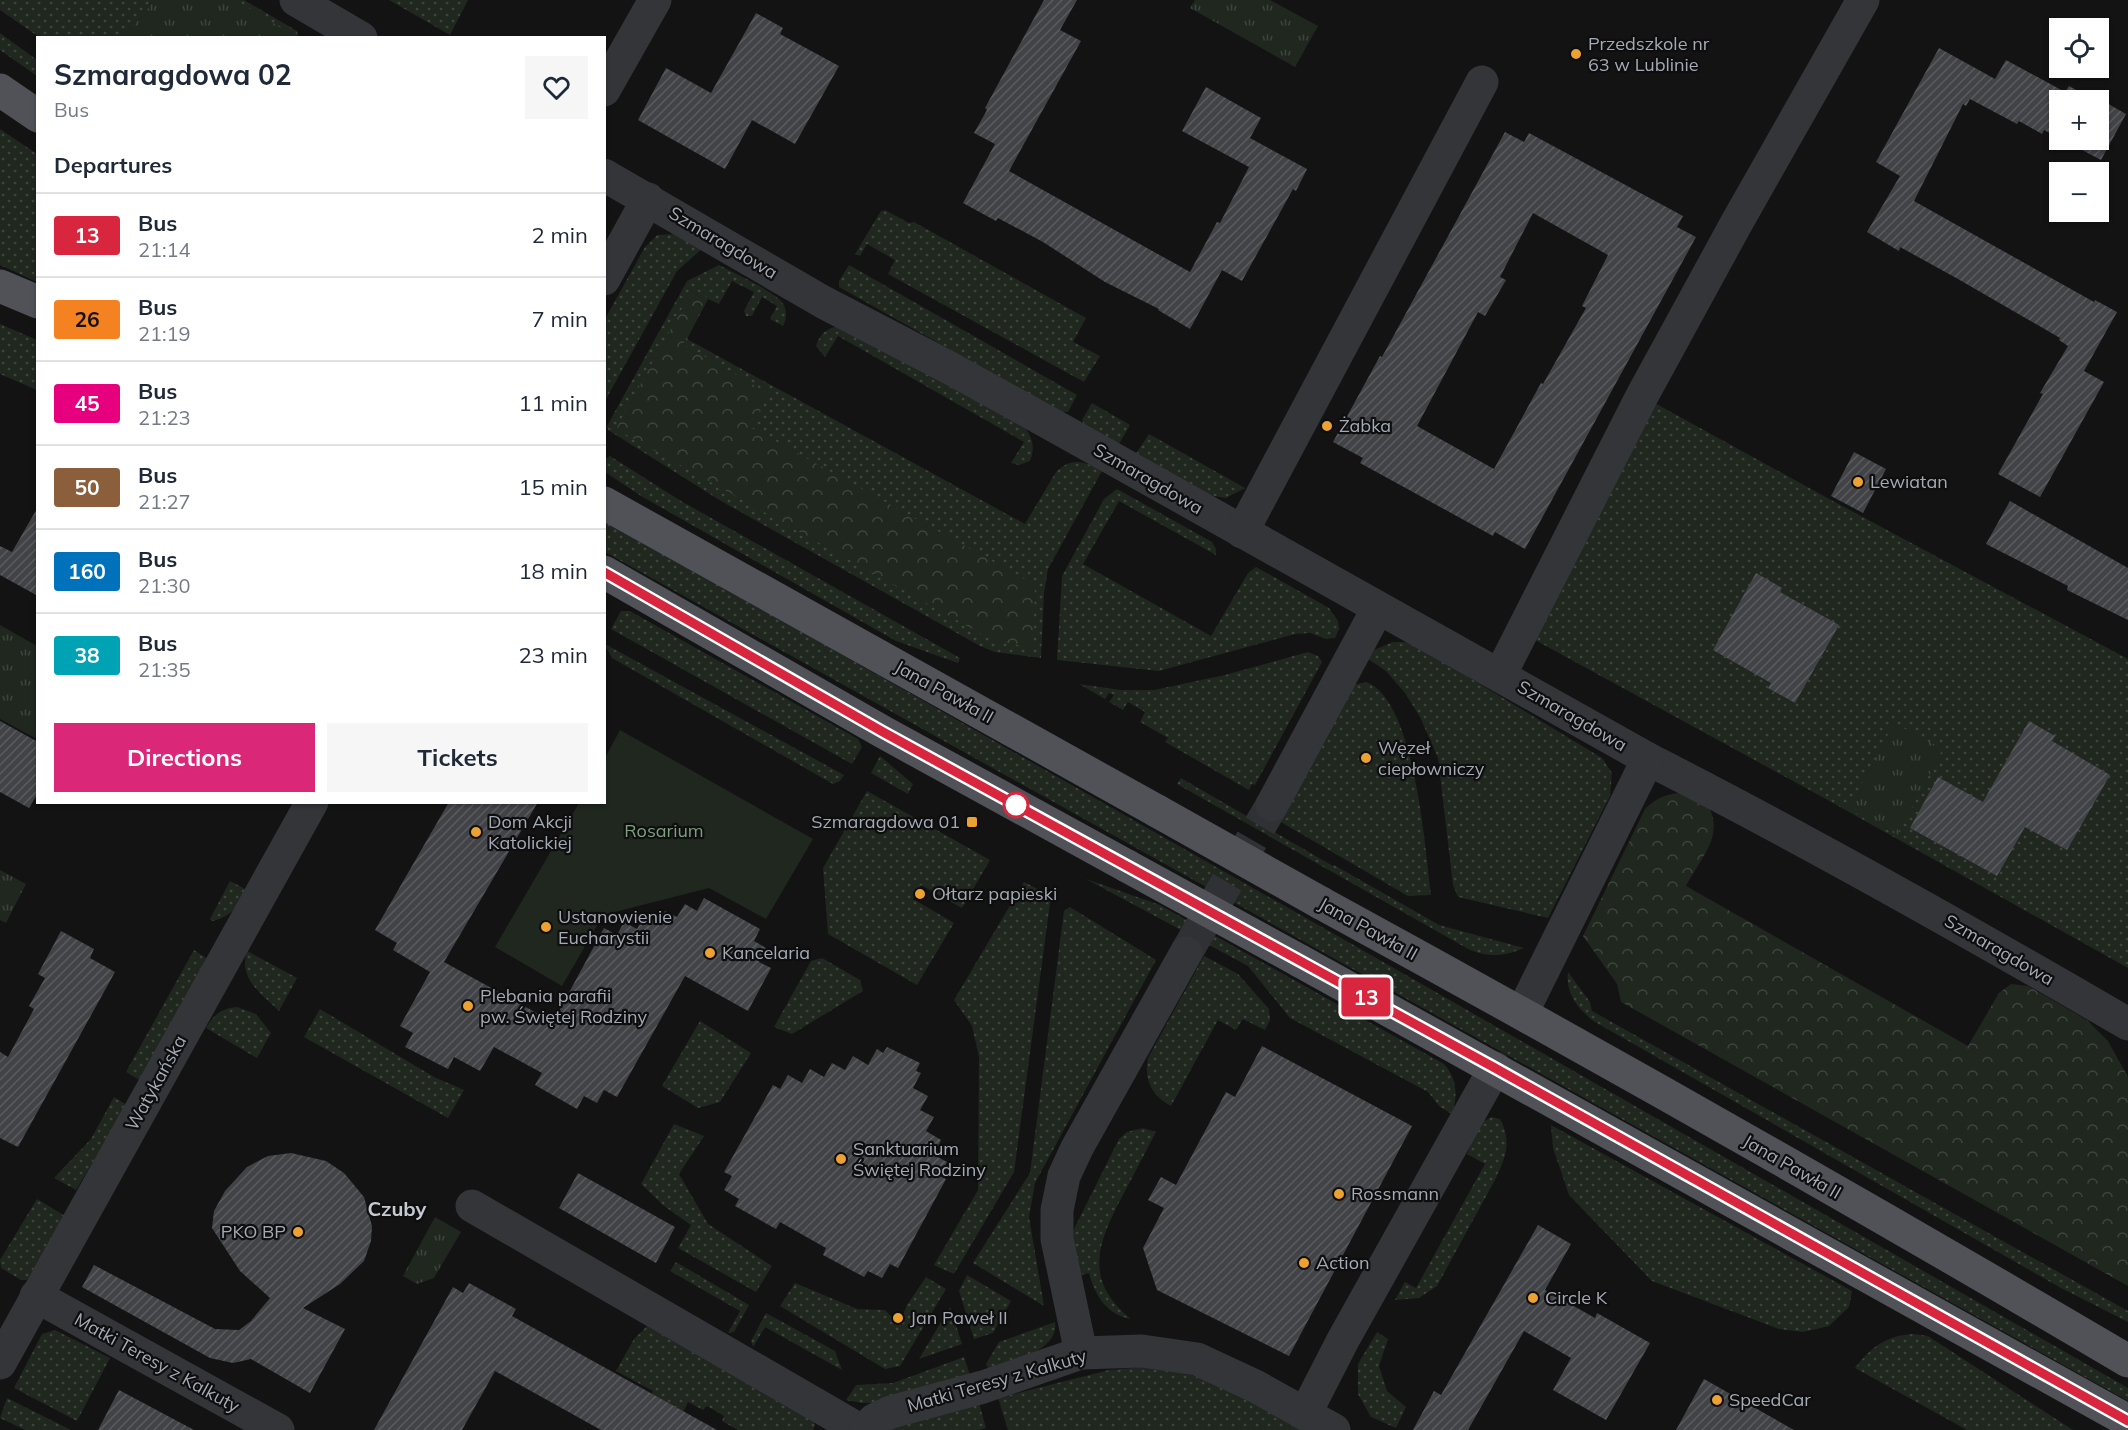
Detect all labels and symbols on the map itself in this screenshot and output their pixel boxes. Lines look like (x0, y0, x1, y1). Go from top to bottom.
place label: Przedszkole nr 63 w Lublinie (1588, 32, 1710, 76)
marker: Przedszkole nr 63 w Lublinie (1569, 47, 1583, 61)
street label: Szmaragdowa (665, 201, 782, 284)
place label: Żabka (1339, 414, 1391, 437)
marker: Żabka (1320, 419, 1334, 433)
street label: Szmaragdowa (1089, 438, 1207, 519)
place label: Lewiatan (1870, 470, 1948, 493)
marker: Lewiatan (1851, 475, 1865, 489)
street label: Jana Pawła II (891, 655, 998, 728)
street label: Szmaragdowa (1513, 675, 1631, 756)
place label: Węzeł ciepłowniczy (1378, 736, 1485, 780)
marker: Węzeł ciepłowniczy (1359, 751, 1373, 765)
unlabelled marker (1003, 792, 1029, 818)
place label: Dom Akcji Katolickiej (488, 810, 572, 854)
place label: Szmaragdowa 01 (811, 810, 960, 833)
marker: Szmaragdowa 01 (965, 815, 979, 829)
park label: Rosarium (624, 819, 704, 842)
marker: Dom Akcji Katolickiej (469, 825, 483, 839)
place label: Ołtarz papieski (932, 882, 1057, 905)
marker: Ołtarz papieski (913, 887, 927, 901)
street label: Jana Pawła II (1315, 892, 1422, 965)
place label: Ustanowienie Eucharystii (558, 905, 672, 949)
street label: Szmaragdowa (1940, 909, 2058, 990)
marker: Ustanowienie Eucharystii (539, 920, 553, 934)
place label: Kancelaria (722, 941, 810, 964)
marker: Kancelaria (703, 946, 717, 960)
line badge: 13 (1339, 978, 1393, 1016)
place label: Plebania parafii pw. Świętej Rodziny (480, 984, 647, 1028)
marker: Plebania parafii pw. Świętej Rodziny (461, 999, 475, 1013)
street label: Watykańska (120, 1031, 191, 1134)
street label: Jana Pawła II (1739, 1129, 1845, 1204)
place label: Sanktuarium Świętej Rodziny (853, 1137, 986, 1181)
marker: Sanktuarium Świętej Rodziny (834, 1152, 848, 1166)
place label: Rossmann (1351, 1182, 1439, 1205)
marker: Rossmann (1332, 1187, 1346, 1201)
district label: Czuby (368, 1196, 427, 1221)
place label: PKO BP (221, 1220, 286, 1243)
marker: PKO BP (291, 1225, 305, 1239)
place label: Action (1316, 1251, 1369, 1274)
marker: Action (1297, 1256, 1311, 1270)
place label: Circle K (1545, 1286, 1608, 1309)
marker: Circle K (1526, 1291, 1540, 1305)
place label: Jan Paweł II (910, 1306, 1008, 1329)
street label: Matki Teresy z Kalkuty (71, 1308, 244, 1418)
marker: Jan Paweł II (891, 1311, 905, 1325)
street label: Matki Teresy z Kalkuty (905, 1344, 1090, 1417)
place label: SpeedCar (1729, 1388, 1811, 1411)
marker: SpeedCar (1710, 1393, 1724, 1407)

